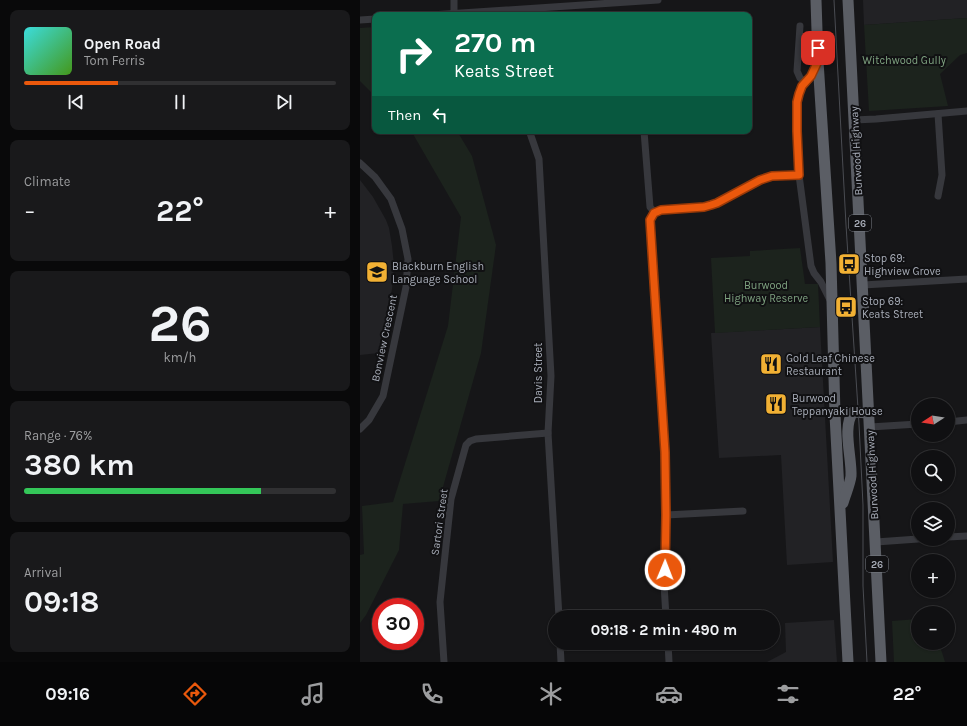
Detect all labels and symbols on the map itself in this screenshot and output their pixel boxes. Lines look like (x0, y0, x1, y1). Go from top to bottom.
pin (801, 31, 835, 65)
park label: Witchwood Gully (862, 54, 946, 67)
street label: Burwood Highway (848, 106, 865, 196)
road number: 26 (849, 215, 871, 231)
bus stop icon: Stop 69: Highview Grove (836, 251, 862, 277)
place label: Stop 69: Highview Grove (864, 252, 941, 278)
school or university icon: Blackburn English Language School (364, 259, 390, 285)
place label: Blackburn English Language School (392, 260, 484, 286)
park label: Burwood Highway Reserve (724, 279, 808, 305)
street label: Bonview Crescent (369, 293, 400, 383)
bus stop icon: Stop 69: Keats Street (833, 294, 859, 320)
place label: Stop 69: Keats Street (862, 295, 923, 321)
street label: Davis Street (532, 343, 545, 403)
restaurant icon: Gold Leaf Chinese Restaurant (758, 351, 784, 377)
place label: Gold Leaf Chinese Restaurant (786, 352, 875, 378)
restaurant icon: Burwood Teppanyaki House (763, 391, 789, 417)
place label: Burwood Teppanyaki House (792, 392, 883, 418)
north arrow (911, 398, 955, 442)
street label: Burwood Highway (864, 430, 881, 520)
street label: Sartori Street (428, 488, 451, 556)
position arrow (644, 549, 686, 591)
road number: 26 (866, 556, 888, 572)
speed limit sign: 30 (372, 598, 424, 650)

